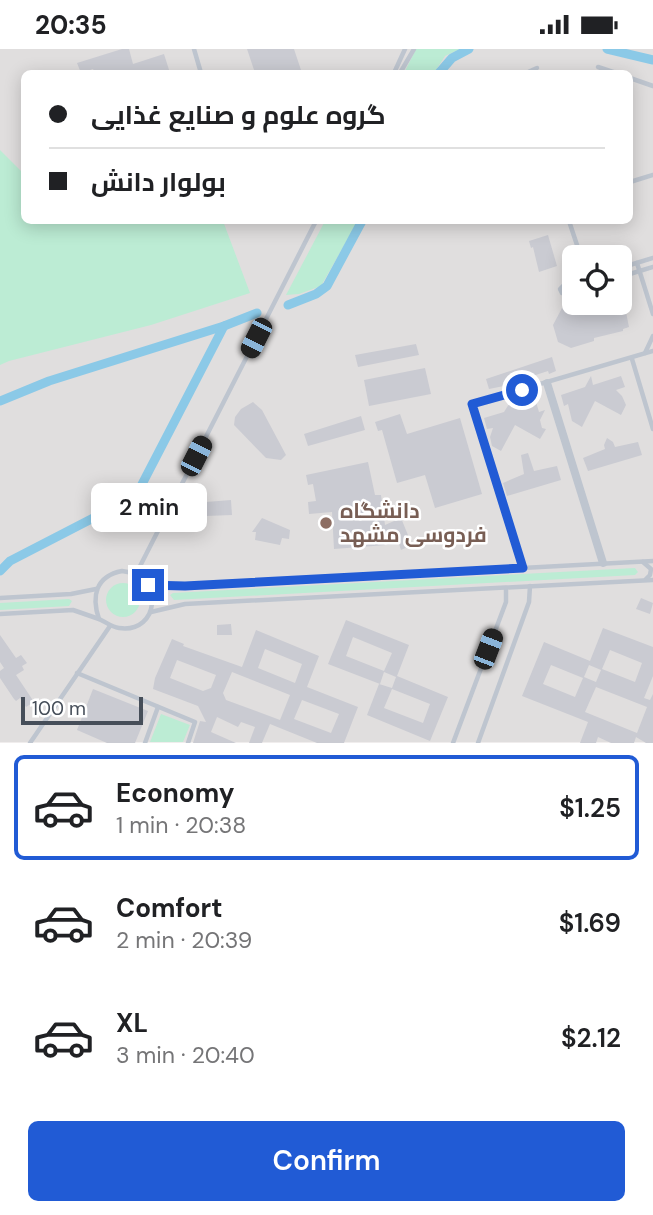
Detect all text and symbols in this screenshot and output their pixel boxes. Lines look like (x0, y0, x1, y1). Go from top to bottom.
text: 20:35 (35, 8, 107, 42)
text: گروه علوم و صنایع غذایی (91, 98, 386, 132)
text: بولوار دانش (91, 165, 226, 199)
map controls (562, 245, 632, 315)
button: locate (562, 245, 632, 315)
car (238, 315, 275, 361)
route start (506, 374, 538, 406)
car (178, 433, 215, 479)
callout: 2 min (90, 483, 206, 533)
text: 2 min (119, 492, 179, 522)
place label: دانشگاه فردوسی مشهد (340, 497, 487, 549)
marker: دانشگاه فردوسی مشهد (318, 515, 334, 531)
route end (132, 569, 164, 601)
car (471, 626, 506, 672)
scale bar (21, 694, 144, 725)
text: 100 m (32, 696, 86, 721)
icon: car (32, 776, 95, 839)
text: Economy (116, 776, 234, 810)
text: $1.25 (559, 791, 621, 825)
text: 1 min · 20:38 (116, 810, 246, 840)
icon: car (32, 891, 95, 954)
text: Comfort (116, 891, 222, 925)
text: $1.69 (559, 906, 621, 940)
text: 2 min · 20:39 (116, 925, 252, 955)
icon: car (32, 1006, 95, 1069)
text: XL (116, 1006, 148, 1040)
text: $2.12 (561, 1021, 621, 1055)
text: 3 min · 20:40 (116, 1040, 255, 1070)
button: Confirm (28, 1121, 625, 1201)

